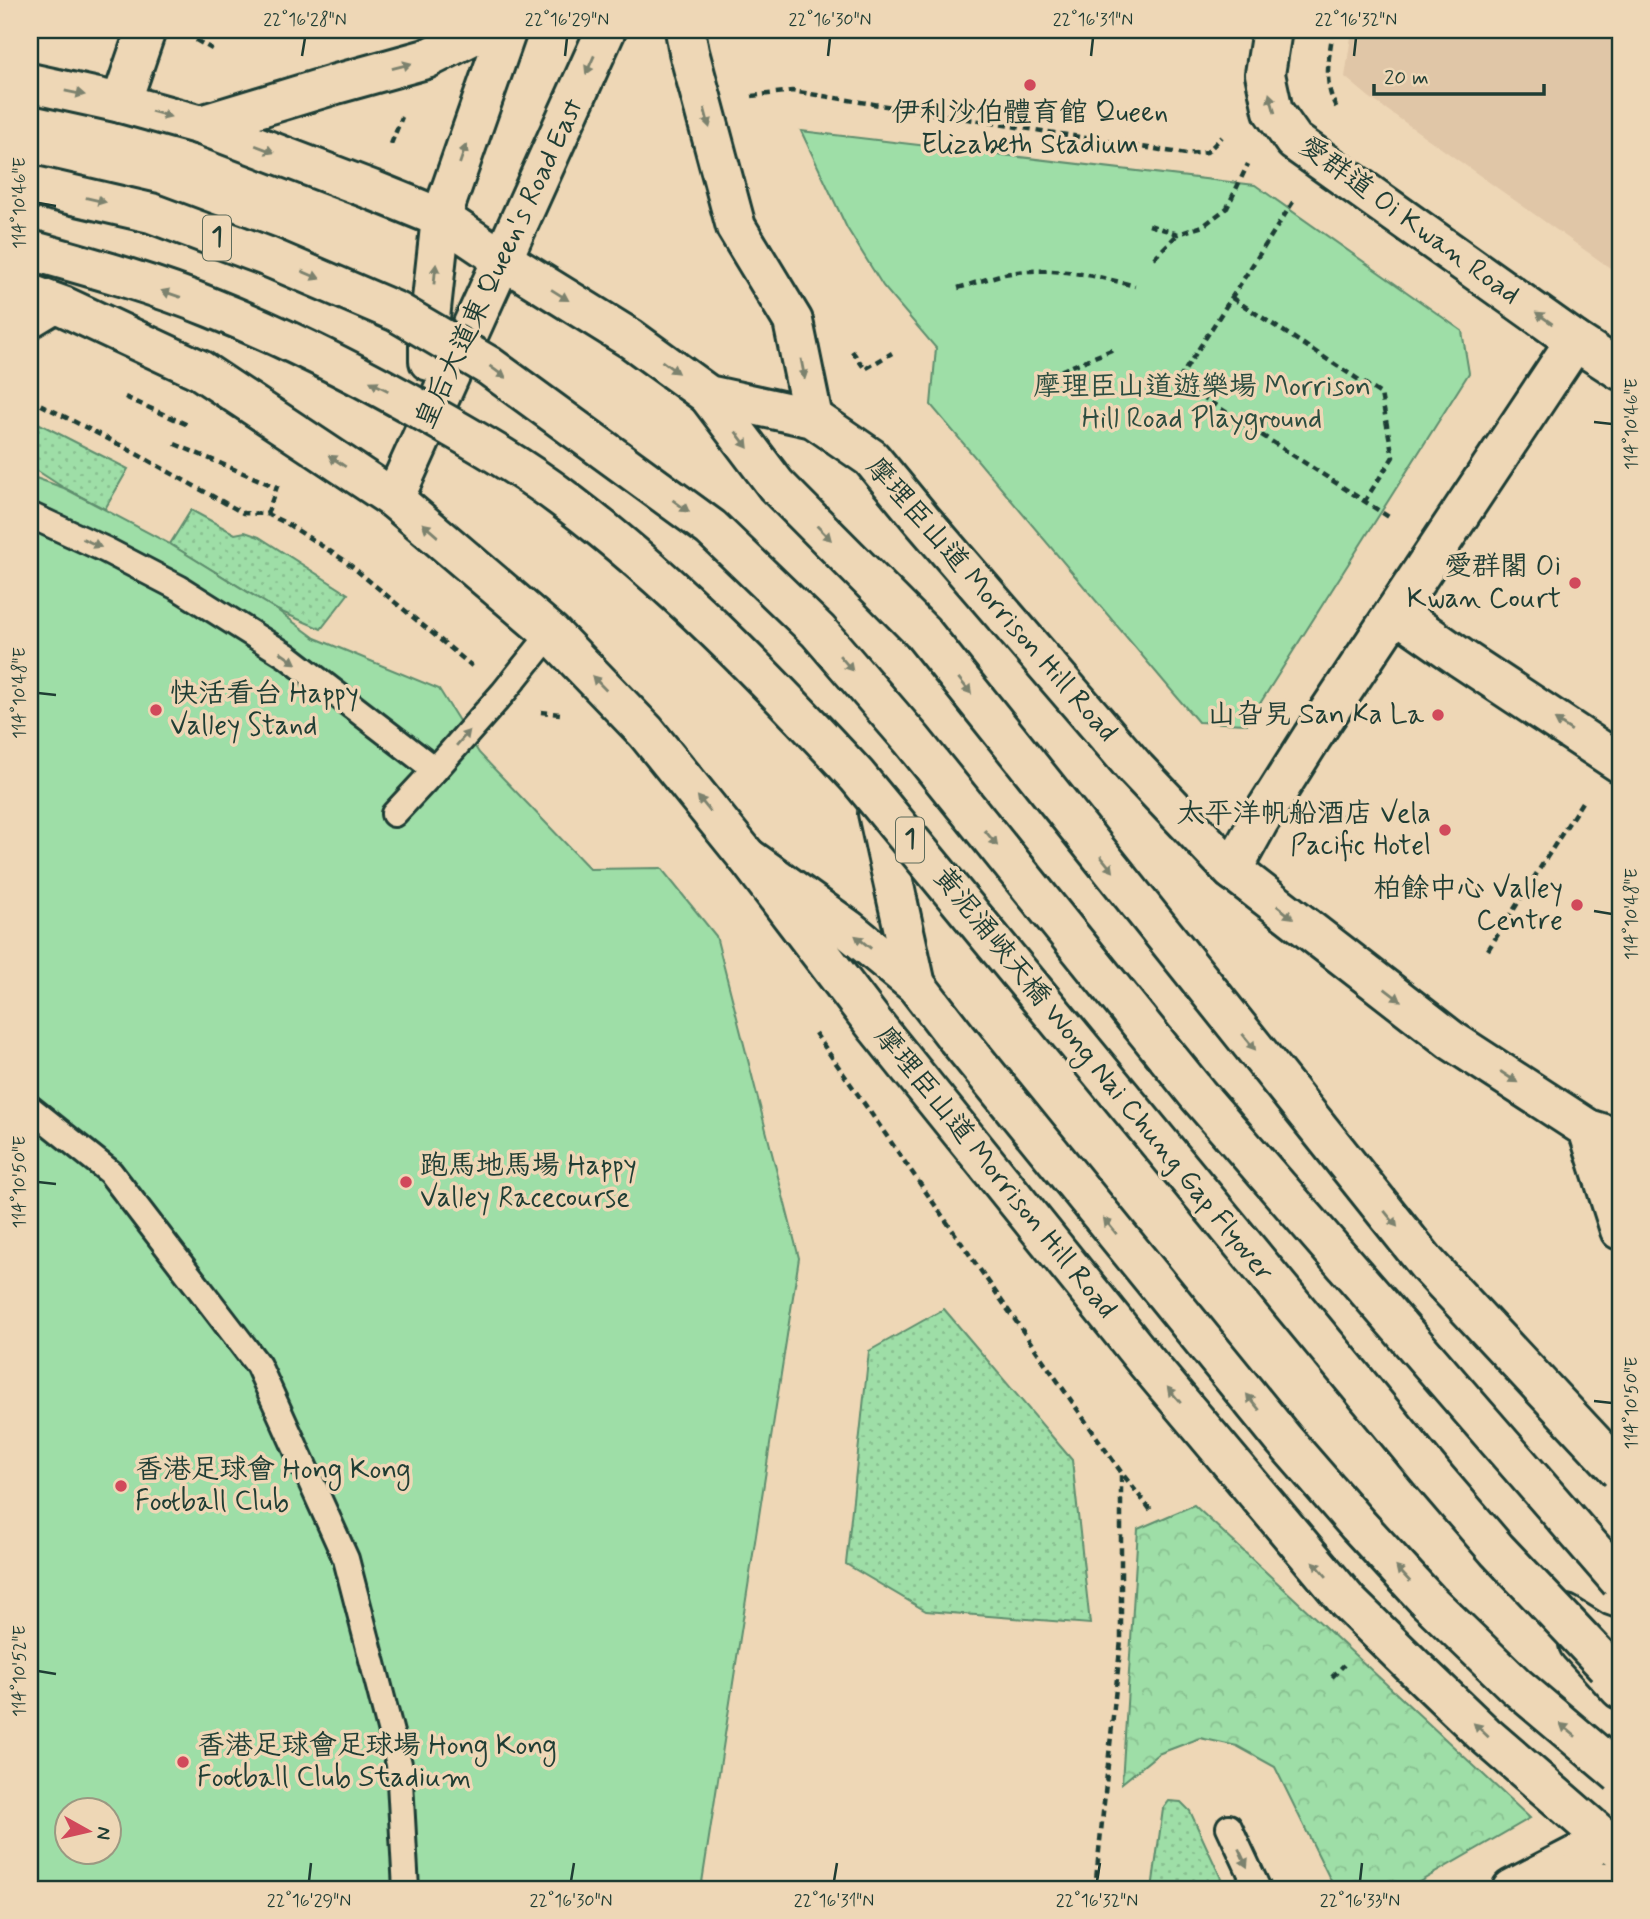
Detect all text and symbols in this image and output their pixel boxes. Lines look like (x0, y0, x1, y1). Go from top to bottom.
text: 22°16'28"N (263, 8, 347, 32)
text: 22°16'29"N (525, 8, 609, 32)
text: 22°16'30"N (788, 8, 872, 32)
text: 22°16'31"N (1053, 8, 1133, 32)
text: 22°16'32"N (1315, 8, 1397, 32)
scale bar (1374, 52, 1543, 96)
one-way arrow (584, 55, 596, 75)
one-way arrow (391, 60, 413, 71)
text: 20 m (1384, 64, 1429, 92)
marker: 伊利沙伯體育館 Queen Elizabeth Stadium (1022, 77, 1038, 93)
one-way arrow (64, 87, 86, 98)
street label: 皇后大道東 Queen's Road East (407, 92, 593, 435)
one-way arrow (1267, 93, 1277, 114)
place label: 伊利沙伯體育館 Queen Elizabeth Stadium (892, 95, 1168, 164)
one-way arrow (702, 107, 713, 129)
one-way arrow (150, 109, 172, 120)
street label: 愛群道 Oi Kwan Road (1291, 128, 1527, 314)
one-way arrow (458, 143, 469, 164)
one-way arrow (254, 144, 275, 155)
text: 114°10'46"E (8, 157, 32, 249)
one-way arrow (85, 195, 107, 206)
road number: 1 (203, 216, 231, 260)
one-way arrow (429, 263, 440, 285)
one-way arrow (300, 270, 321, 281)
one-way arrow (161, 288, 182, 299)
one-way arrow (551, 289, 570, 302)
one-way arrow (1535, 311, 1553, 325)
one-way arrow (798, 358, 809, 380)
one-way arrow (661, 360, 679, 374)
one-way arrow (488, 365, 507, 379)
park label: 摩理臣山道遊樂場 Morrison Hill Road Playground (1033, 369, 1371, 440)
text: 114°10'46"E (1620, 378, 1644, 470)
one-way arrow (369, 381, 389, 392)
one-way arrow (735, 430, 750, 448)
street label: 摩理臣山道 Morrison Hill Road (857, 450, 1125, 750)
one-way arrow (328, 454, 346, 468)
one-way arrow (672, 499, 690, 513)
one-way arrow (422, 523, 439, 538)
one-way arrow (816, 525, 832, 541)
one-way arrow (82, 537, 102, 549)
place label: 愛群閣 Oi Kwan Court (1407, 549, 1561, 618)
marker: 愛群閣 Oi Kwan Court (1567, 575, 1583, 591)
text: 114°10'48"E (8, 647, 32, 739)
one-way arrow (279, 651, 297, 665)
one-way arrow (838, 654, 854, 672)
one-way arrow (591, 675, 607, 692)
place label: 快活看台 Happy Valley Stand (170, 676, 359, 745)
one-way arrow (958, 677, 973, 695)
place label: 山旮旯 San Ka La (1208, 697, 1424, 734)
marker: 快活看台 Happy Valley Stand (148, 702, 164, 718)
marker: 山旮旯 San Ka La (1430, 707, 1446, 723)
one-way arrow (1553, 719, 1573, 732)
one-way arrow (455, 730, 470, 747)
one-way arrow (697, 795, 712, 812)
place label: 太平洋帆船酒店 Vela Pacific Hotel (1177, 796, 1431, 865)
road number: 1 (896, 818, 924, 862)
marker: 太平洋帆船酒店 Vela Pacific Hotel (1437, 822, 1453, 838)
one-way arrow (983, 829, 998, 847)
one-way arrow (1100, 855, 1114, 873)
street label: 黃泥涌峽天橋 Wong Nai Chung Gap Flyover (923, 860, 1282, 1291)
text: 114°10'48"E (1620, 868, 1644, 960)
place label: 柏餘中心 Valley Centre (1373, 871, 1563, 940)
marker: 柏餘中心 Valley Centre (1569, 897, 1585, 913)
one-way arrow (1277, 904, 1294, 919)
one-way arrow (855, 935, 872, 950)
one-way arrow (1383, 988, 1401, 1003)
street label: 摩理臣山道 Morrison Hill Road (866, 1019, 1124, 1327)
one-way arrow (1241, 1033, 1256, 1050)
one-way arrow (1499, 1071, 1518, 1084)
text: 114°10'50"E (8, 1136, 32, 1228)
place label: 跑馬地馬場 Happy Valley Racecourse (420, 1148, 637, 1217)
marker: 跑馬地馬場 Happy Valley Racecourse (398, 1174, 414, 1190)
one-way arrow (1384, 1210, 1399, 1228)
one-way arrow (1103, 1217, 1118, 1234)
text: 114°10'50"E (1620, 1357, 1644, 1449)
one-way arrow (1167, 1386, 1182, 1403)
one-way arrow (1246, 1394, 1261, 1412)
place label: 香港足球會 Hong Kong Football Club (135, 1452, 411, 1521)
marker: 香港足球會 Hong Kong Football Club (113, 1478, 129, 1494)
one-way arrow (1313, 1561, 1328, 1578)
one-way arrow (1395, 1566, 1411, 1583)
text: 114°10'52"E (8, 1625, 32, 1717)
one-way arrow (1472, 1722, 1490, 1738)
one-way arrow (1559, 1722, 1577, 1738)
place label: 香港足球會足球場 Hong Kong Football Club Stadium (197, 1728, 557, 1797)
marker: 香港足球會足球場 Hong Kong Football Club Stadium (175, 1754, 191, 1770)
north arrow (52, 1797, 122, 1867)
text: N (90, 1825, 117, 1841)
one-way arrow (1238, 1848, 1249, 1868)
text: 22°16'29"N (267, 1889, 351, 1913)
text: 22°16'30"N (529, 1889, 613, 1913)
text: 22°16'31"N (794, 1889, 874, 1913)
text: 22°16'32"N (1056, 1889, 1138, 1913)
text: 22°16'33"N (1320, 1889, 1400, 1913)

